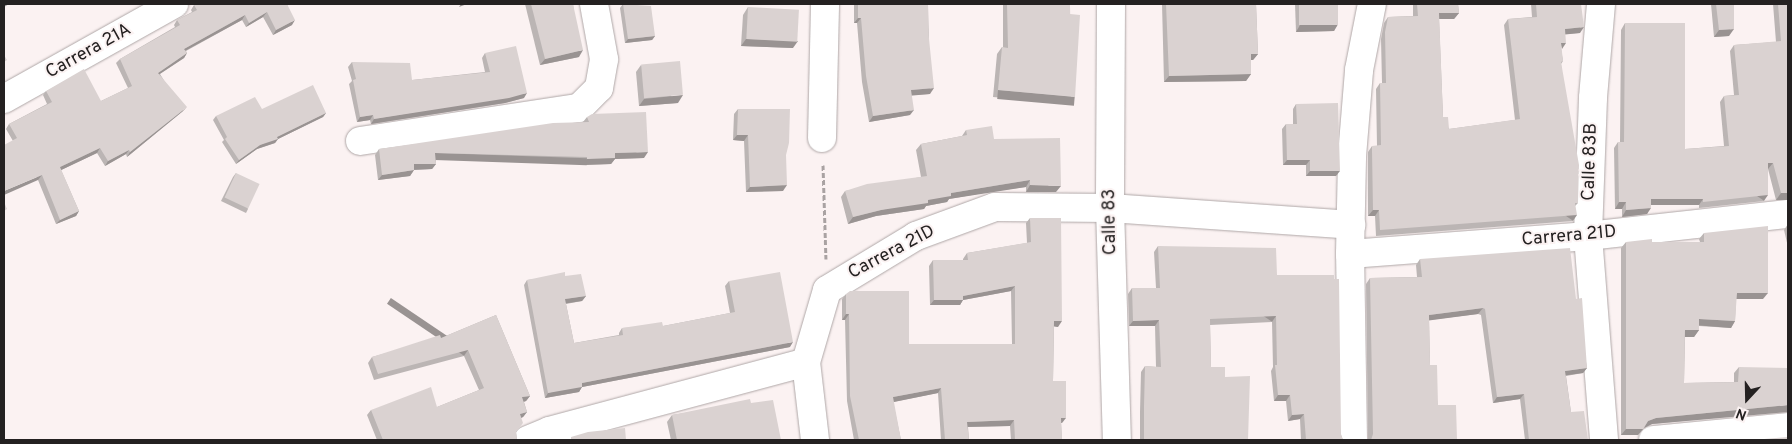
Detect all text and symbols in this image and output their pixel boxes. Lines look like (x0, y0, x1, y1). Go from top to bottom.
street label: Carrera 21A (42, 20, 136, 84)
street label: Calle 83B (1579, 123, 1603, 201)
street label: Calle 83 (1100, 189, 1122, 255)
street label: Carrera 21D (845, 221, 939, 285)
street label: Carrera 21D (1521, 222, 1617, 252)
north arrow (1722, 374, 1772, 424)
text: N (1734, 404, 1749, 423)

